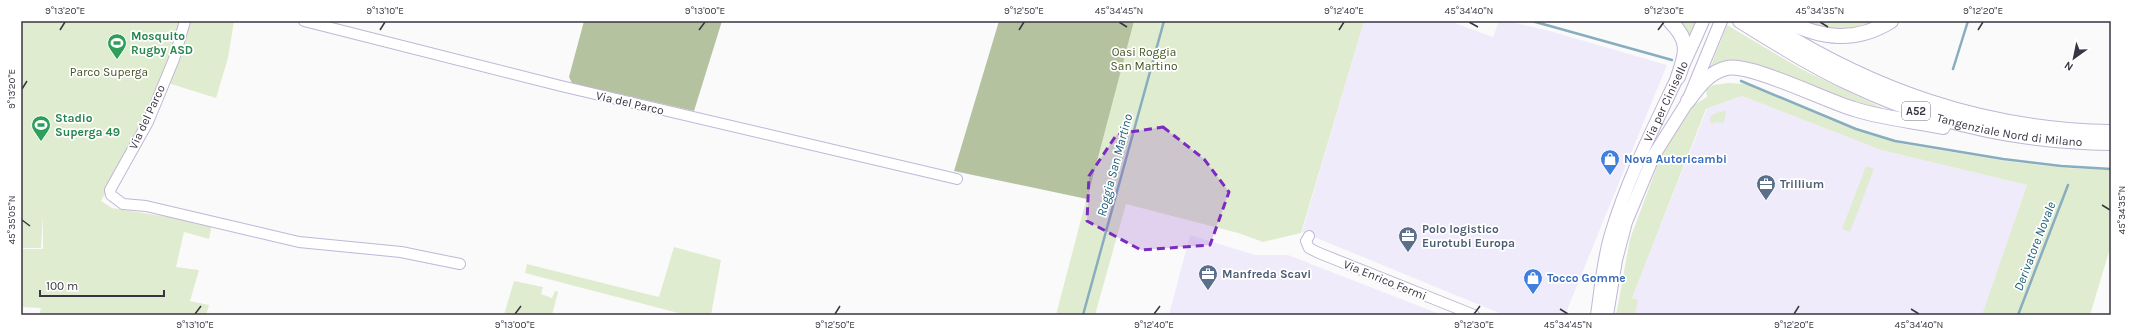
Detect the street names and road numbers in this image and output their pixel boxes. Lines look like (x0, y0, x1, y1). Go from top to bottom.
street label: Via per Cinisello (1641, 59, 1691, 144)
street label: Via del Parco (126, 82, 168, 152)
street label: Via del Parco (595, 88, 665, 118)
road number: A52 (1902, 102, 1930, 120)
street label: Tangenziale Nord di Milano (1935, 111, 2083, 149)
street label: Via Enrico Fermi (1341, 257, 1429, 303)

